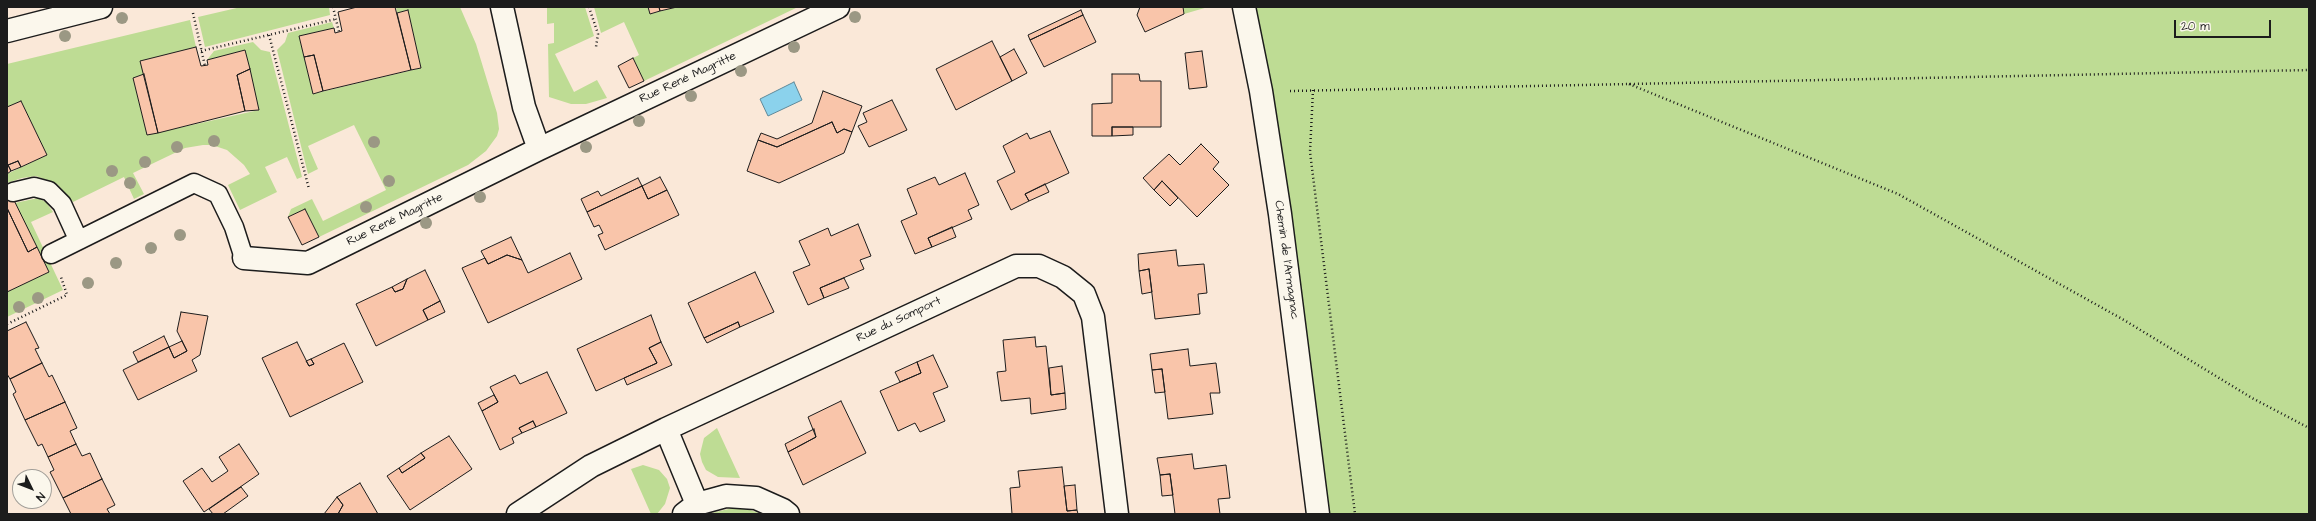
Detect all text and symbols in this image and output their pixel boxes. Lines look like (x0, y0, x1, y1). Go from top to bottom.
scale bar (2176, 12, 2273, 38)
text: 20 m (2181, 18, 2210, 35)
street label: Rue René Magritte (637, 49, 739, 107)
street label: Rue René Magritte (345, 190, 445, 250)
street label: Chemin de l'Armagnac (1271, 200, 1301, 320)
street label: Rue du Somport (854, 294, 944, 346)
north arrow (12, 469, 52, 509)
text: N (33, 489, 48, 504)

